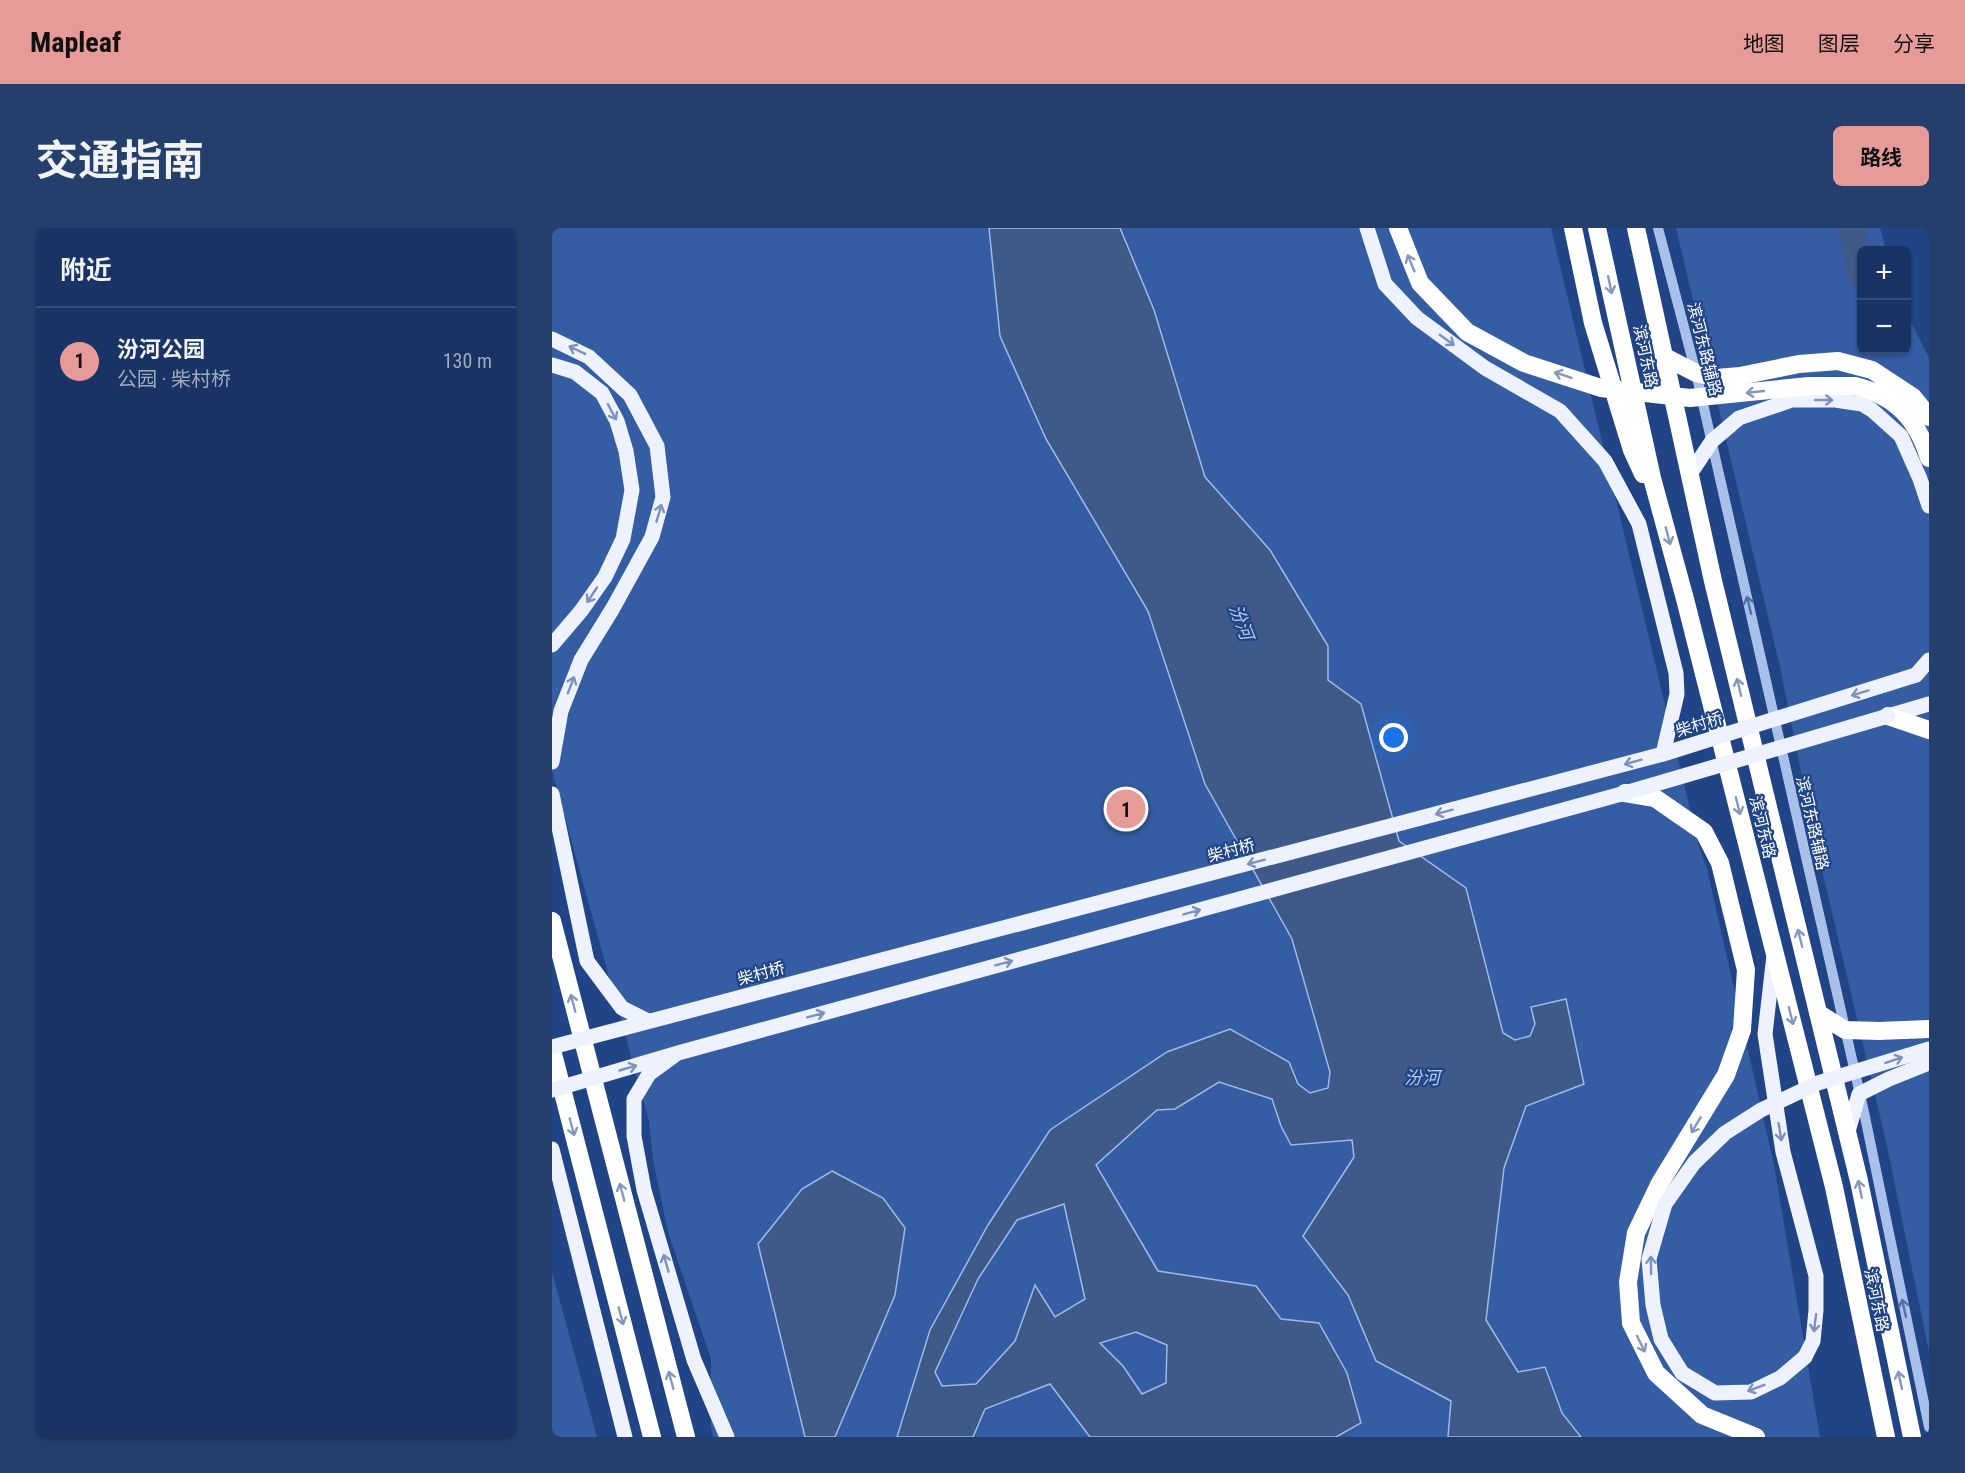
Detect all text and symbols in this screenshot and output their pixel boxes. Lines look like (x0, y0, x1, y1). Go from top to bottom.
text: Mapleaf (30, 26, 121, 59)
text: 地图 (1743, 32, 1785, 56)
text: 图层 (1818, 32, 1860, 56)
text: 分享 (1893, 32, 1935, 56)
button: 路线 (1833, 126, 1929, 186)
text: 交通指南 (36, 136, 204, 185)
map controls (1857, 246, 1911, 354)
button: + (1857, 246, 1911, 300)
one-way arrow (1405, 254, 1416, 273)
text: 附近 (60, 255, 112, 285)
one-way arrow (1605, 275, 1617, 294)
street label: 滨河东路辅路 (1684, 300, 1725, 398)
button: − (1857, 300, 1911, 354)
street label: 滨河东路 (1630, 323, 1661, 389)
one-way arrow (1438, 334, 1454, 346)
text: 汾河公园 (117, 337, 205, 362)
one-way arrow (568, 344, 586, 356)
text: 1 (74, 349, 85, 373)
text: 130 m (443, 349, 492, 373)
text: 公园 · 柴村桥 (117, 367, 231, 391)
one-way arrow (1554, 369, 1573, 380)
one-way arrow (1745, 387, 1765, 398)
one-way arrow (1814, 394, 1834, 406)
one-way arrow (607, 402, 618, 420)
one-way arrow (654, 503, 665, 522)
one-way arrow (1663, 527, 1674, 546)
one-way arrow (586, 586, 598, 602)
one-way arrow (1742, 596, 1754, 615)
water label: 汾河 (1225, 601, 1259, 645)
one-way arrow (566, 677, 577, 695)
one-way arrow (1732, 678, 1744, 697)
one-way arrow (1851, 688, 1870, 699)
street label: 柴村桥 (1673, 708, 1725, 741)
your location (1379, 723, 1408, 752)
one-way arrow (1624, 757, 1643, 768)
street label: 滨河东路辅路 (1792, 774, 1833, 872)
pin: 1 (1106, 786, 1146, 832)
street label: 滨河东路 (1746, 794, 1779, 860)
one-way arrow (1732, 797, 1744, 816)
one-way arrow (1435, 806, 1454, 818)
street label: 柴村桥 (1205, 835, 1257, 866)
one-way arrow (1247, 856, 1266, 868)
one-way arrow (1182, 905, 1201, 917)
one-way arrow (1793, 929, 1805, 948)
one-way arrow (994, 957, 1013, 969)
street label: 柴村桥 (735, 958, 787, 989)
one-way arrow (567, 994, 579, 1013)
one-way arrow (1786, 1006, 1798, 1025)
one-way arrow (806, 1009, 825, 1020)
one-way arrow (1884, 1054, 1903, 1065)
one-way arrow (618, 1062, 637, 1073)
water label: 汾河 (1404, 1067, 1443, 1088)
one-way arrow (1689, 1116, 1701, 1133)
one-way arrow (567, 1117, 578, 1136)
one-way arrow (1775, 1122, 1786, 1142)
one-way arrow (1854, 1180, 1865, 1199)
one-way arrow (616, 1182, 628, 1201)
one-way arrow (660, 1254, 671, 1273)
one-way arrow (1645, 1256, 1656, 1276)
street label: 滨河东路 (1861, 1267, 1892, 1333)
one-way arrow (1898, 1299, 1910, 1318)
one-way arrow (616, 1306, 627, 1325)
one-way arrow (1809, 1312, 1820, 1332)
one-way arrow (1636, 1334, 1648, 1352)
one-way arrow (1894, 1370, 1905, 1390)
one-way arrow (665, 1371, 677, 1390)
one-way arrow (1747, 1384, 1766, 1395)

